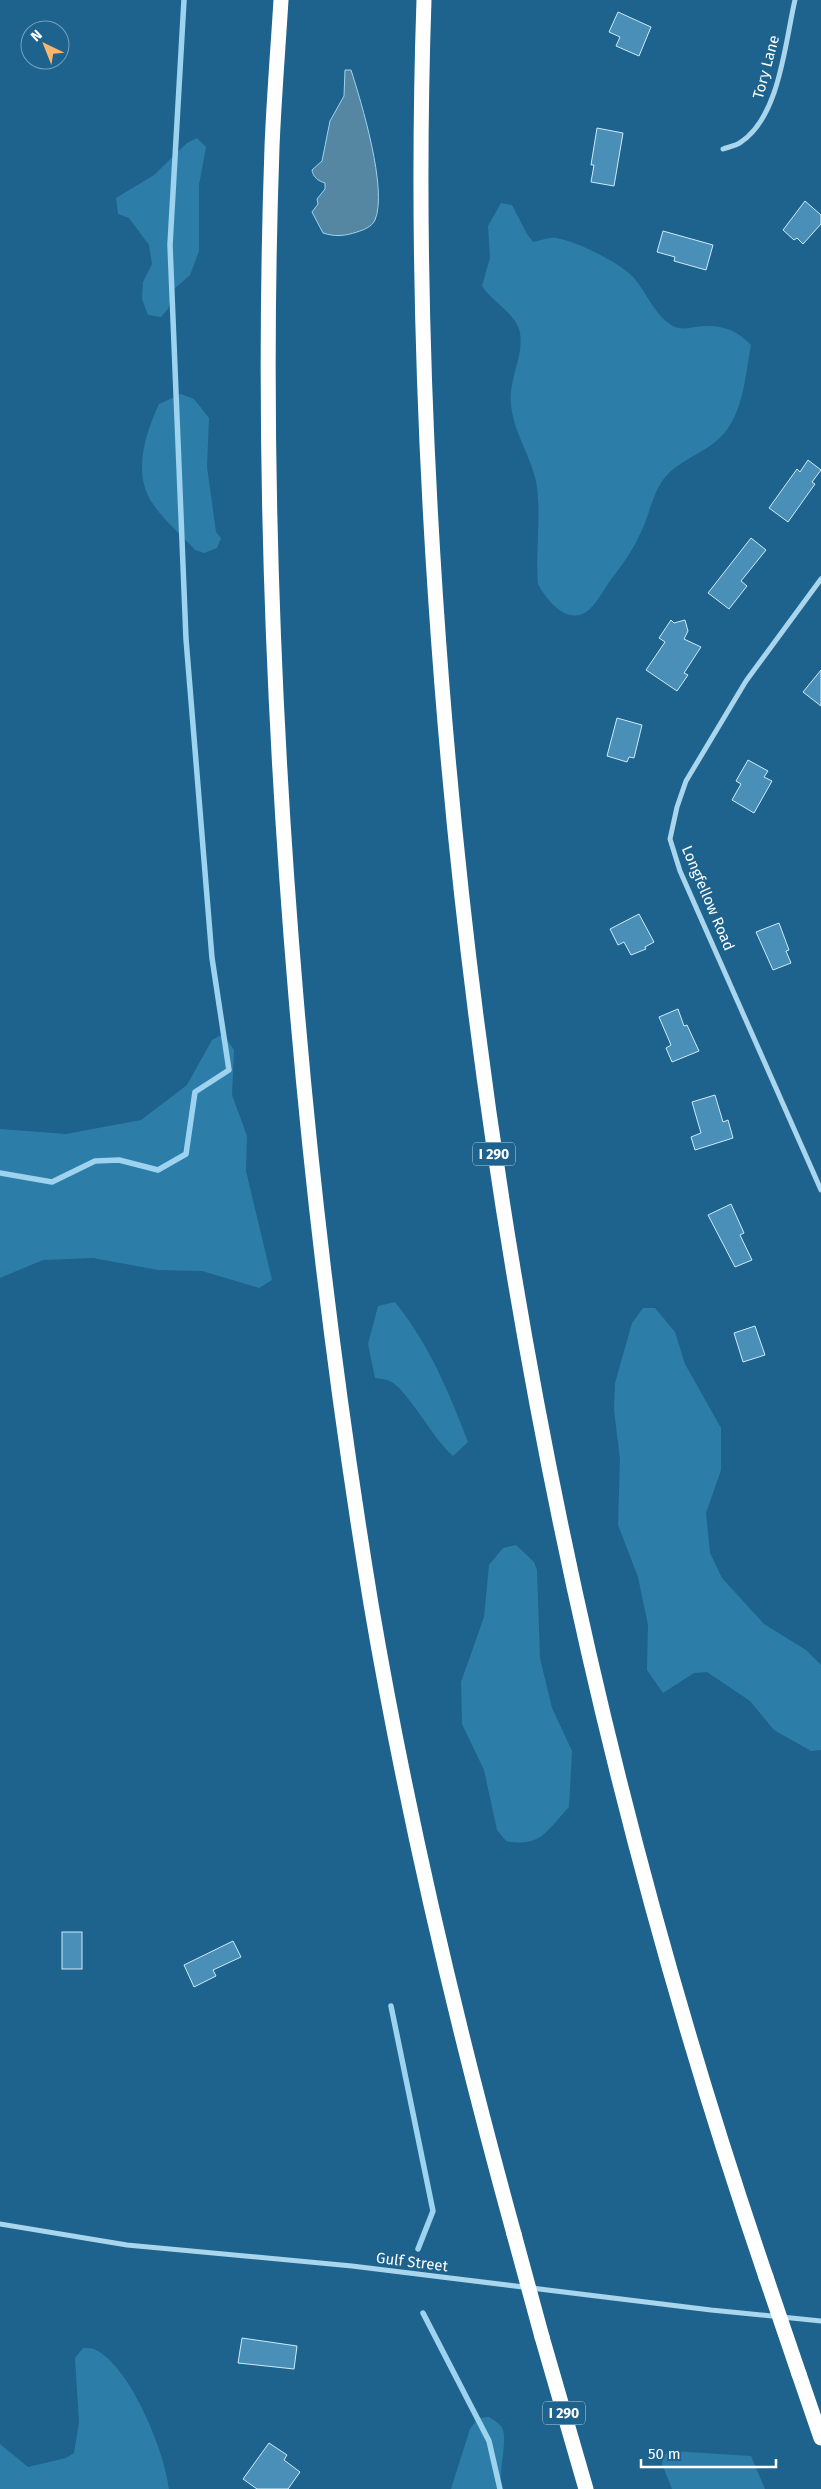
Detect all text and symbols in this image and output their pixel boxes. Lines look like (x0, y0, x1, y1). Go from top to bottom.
north arrow (20, 20, 70, 70)
text: N (27, 26, 46, 45)
street label: Tory Lane (749, 33, 783, 101)
street label: Longfellow Road (678, 843, 738, 953)
road number: I 290 (473, 1142, 515, 1166)
street label: Gulf Street (375, 2249, 450, 2275)
road number: I 290 (543, 2402, 585, 2424)
scale bar (641, 2436, 776, 2468)
text: 50 m (648, 2445, 681, 2463)

